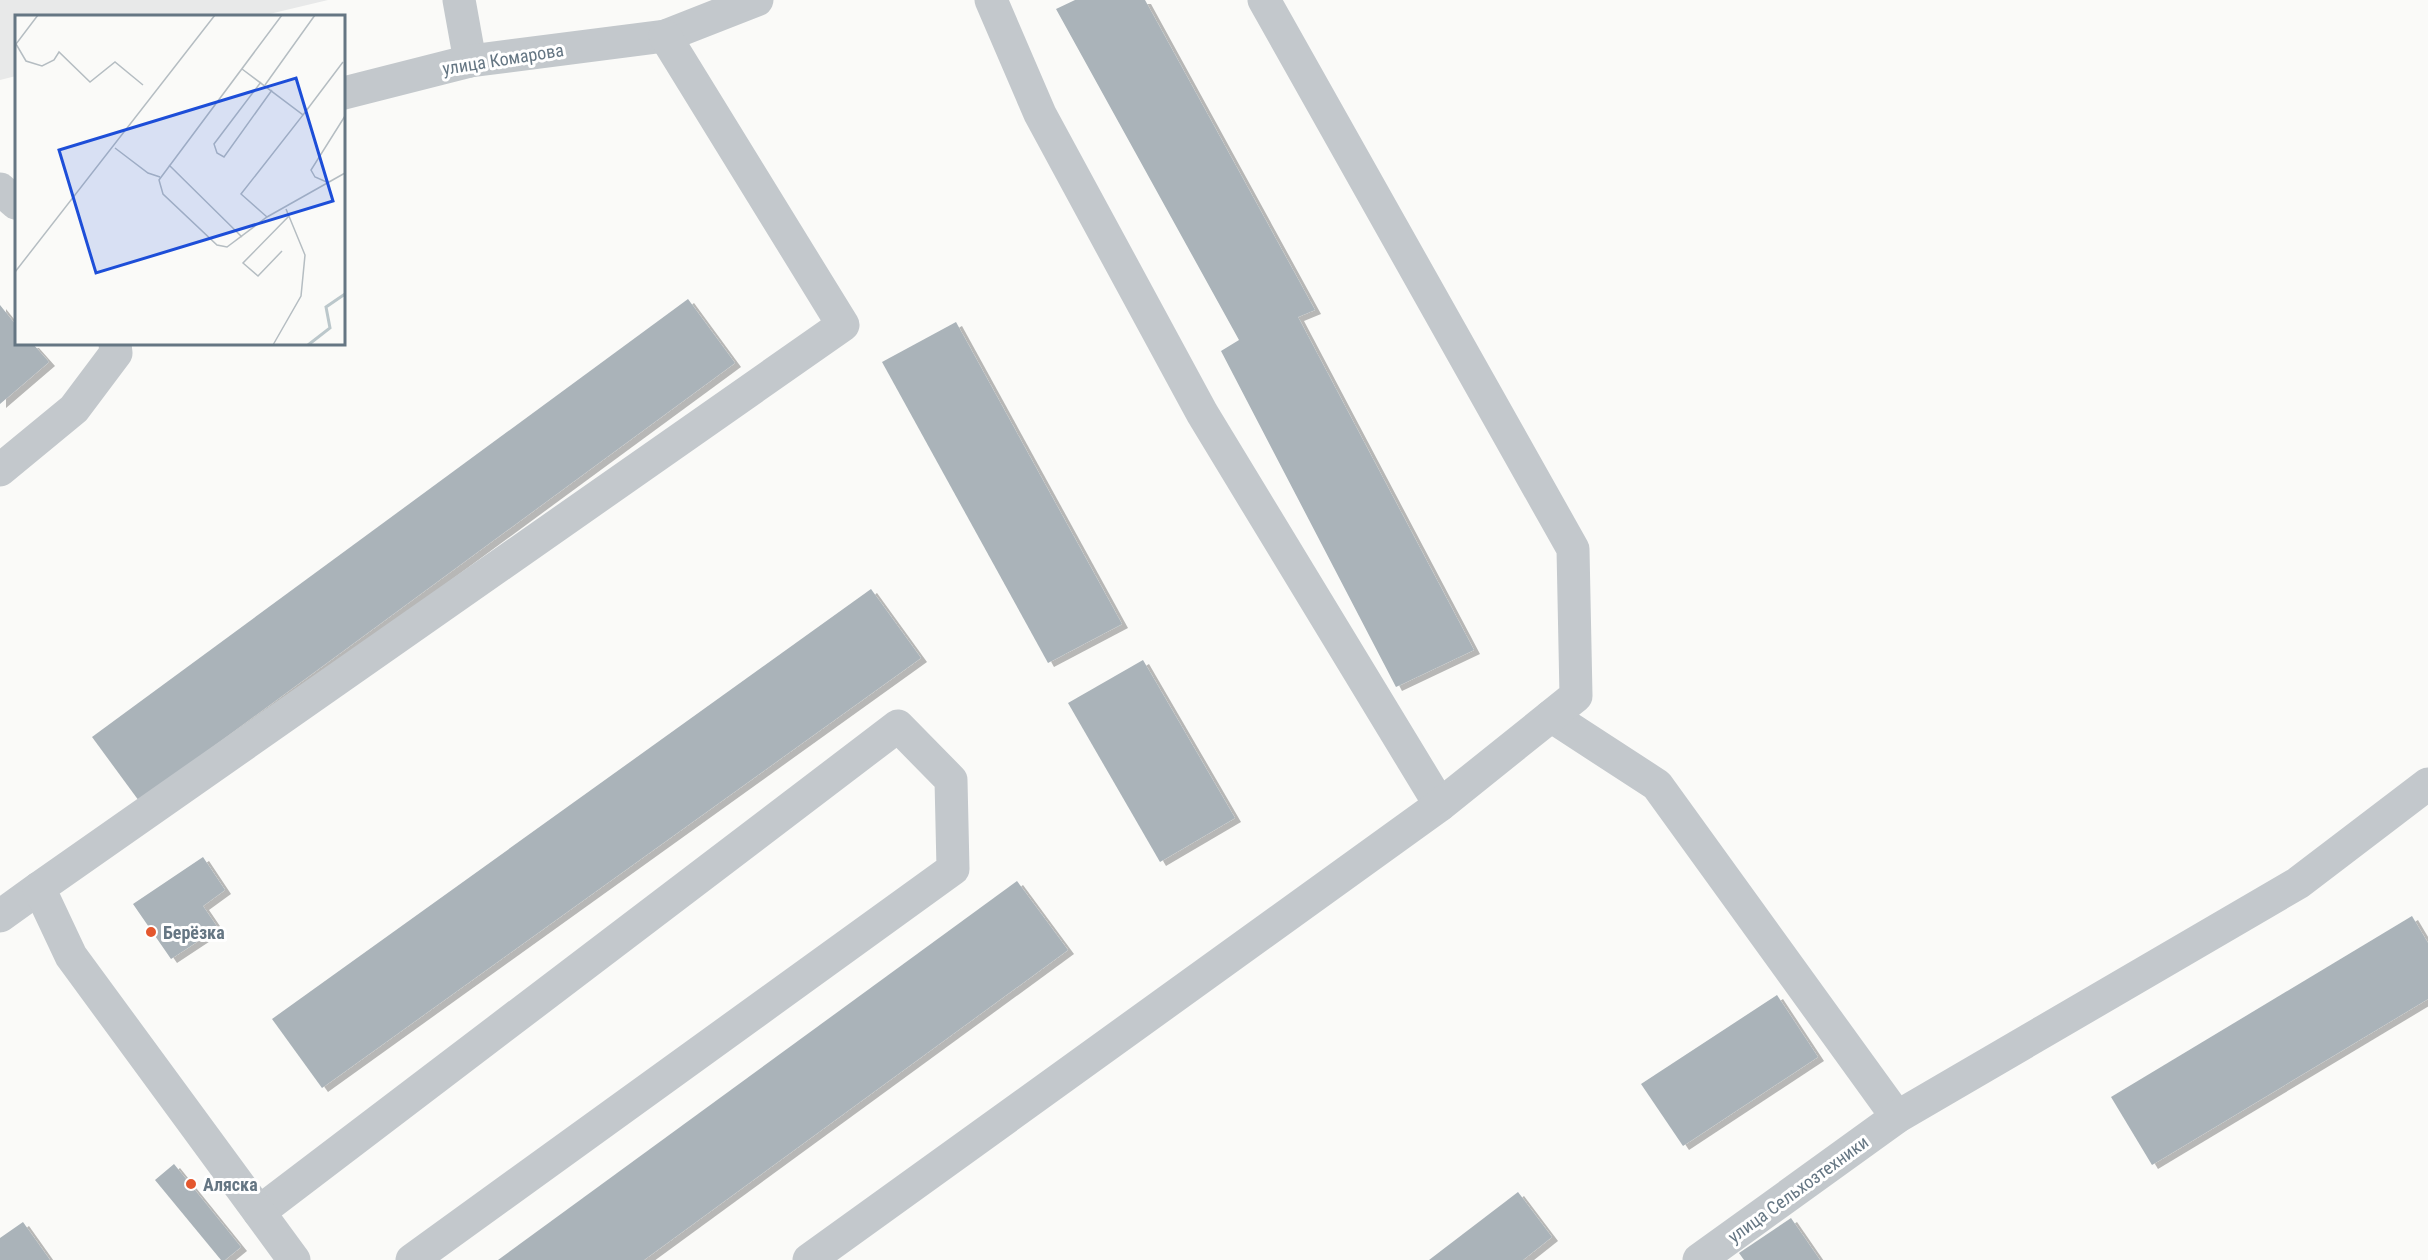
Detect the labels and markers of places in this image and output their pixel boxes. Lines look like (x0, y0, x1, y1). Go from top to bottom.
place label: Берёзка (163, 922, 225, 943)
marker: Берёзка (144, 925, 158, 939)
place label: Аляска (203, 1174, 258, 1195)
marker: Аляска (184, 1177, 198, 1191)

